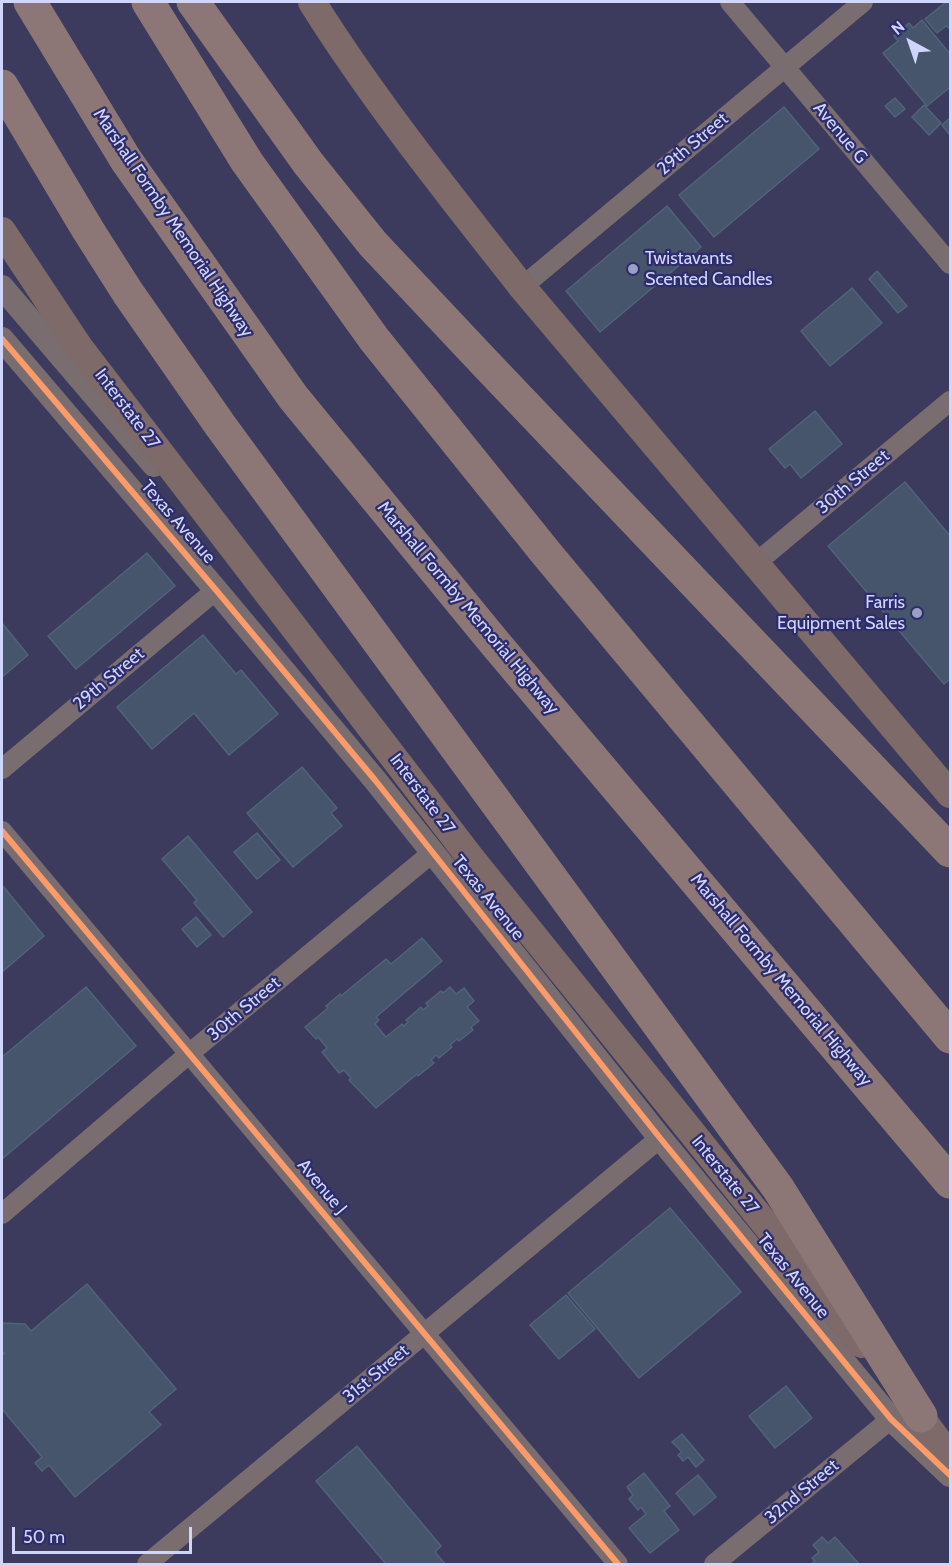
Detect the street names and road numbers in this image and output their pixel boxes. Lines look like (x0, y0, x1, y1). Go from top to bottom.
street label: Avenue G (808, 98, 872, 168)
street label: Marshall Formby Memorial Highway (88, 105, 258, 341)
street label: 29th Street (653, 108, 733, 180)
street label: Interstate 27 (90, 365, 164, 453)
street label: 30th Street (812, 445, 894, 519)
street label: Texas Avenue (136, 476, 220, 568)
street label: Marshall Formby Memorial Highway (373, 497, 563, 719)
street label: 29th Street (69, 643, 149, 715)
street label: Interstate 27 (385, 750, 459, 838)
street label: Texas Avenue (447, 851, 529, 945)
street label: Marshall Formby Memorial Highway (686, 869, 876, 1091)
street label: 30th Street (203, 972, 285, 1046)
street label: Interstate 27 (687, 1131, 763, 1219)
street label: Avenue J (293, 1155, 351, 1219)
street label: Texas Avenue (752, 1229, 834, 1323)
street label: 31st Street (339, 1340, 413, 1408)
street label: 32nd Street (761, 1455, 843, 1529)

